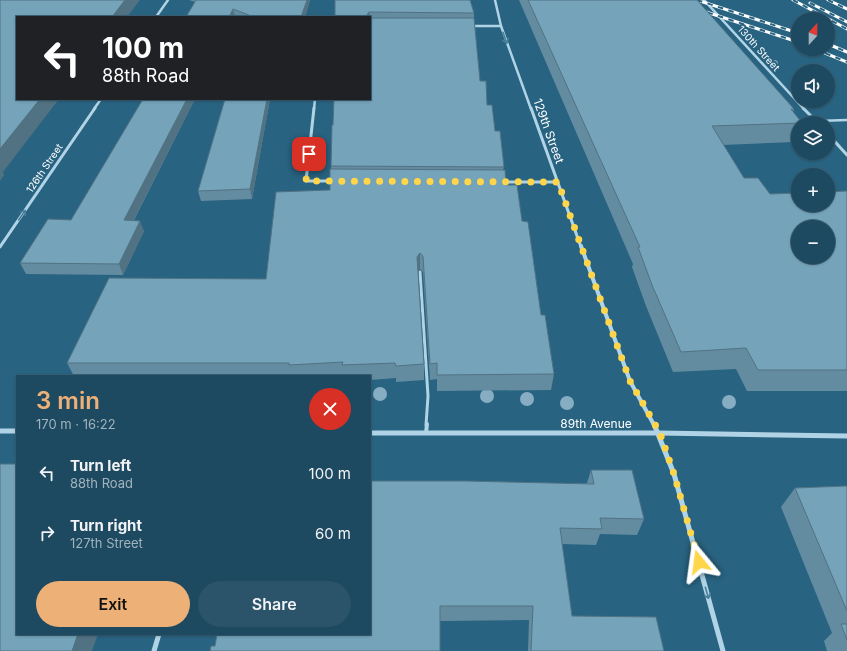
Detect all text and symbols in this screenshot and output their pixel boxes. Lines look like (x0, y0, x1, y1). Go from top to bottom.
north arrow (791, 12, 835, 56)
map controls (791, 12, 835, 264)
street label: 130th Street (735, 23, 783, 74)
text: 100 m (102, 31, 184, 65)
one-way arrow (502, 31, 509, 44)
icon: left (36, 32, 88, 84)
button: sound (791, 64, 835, 108)
text: 88th Road (102, 65, 189, 86)
street label: 129th Street (530, 96, 568, 166)
button: layers (791, 116, 835, 160)
pin (292, 137, 326, 171)
street label: 126th Street (23, 141, 65, 195)
icon: arrive (298, 143, 320, 165)
button: + (791, 168, 835, 212)
one-way arrow (18, 209, 26, 220)
button: − (791, 220, 835, 264)
text: 3 min (36, 386, 100, 415)
button: close (309, 388, 351, 430)
text: 170 m · 16:22 (36, 416, 116, 432)
street label: 89th Avenue (560, 416, 632, 431)
text: Turn left (70, 456, 131, 475)
icon: left (36, 462, 58, 484)
text: 100 m (309, 464, 351, 483)
text: 88th Road (70, 475, 133, 491)
text: Turn right (70, 516, 142, 535)
icon: right (36, 522, 58, 544)
text: 60 m (315, 524, 351, 543)
text: 127th Street (70, 535, 143, 551)
position arrow (678, 541, 720, 583)
button: Exit (36, 581, 190, 627)
button: Share (198, 581, 351, 627)
one-way arrow (704, 586, 711, 599)

